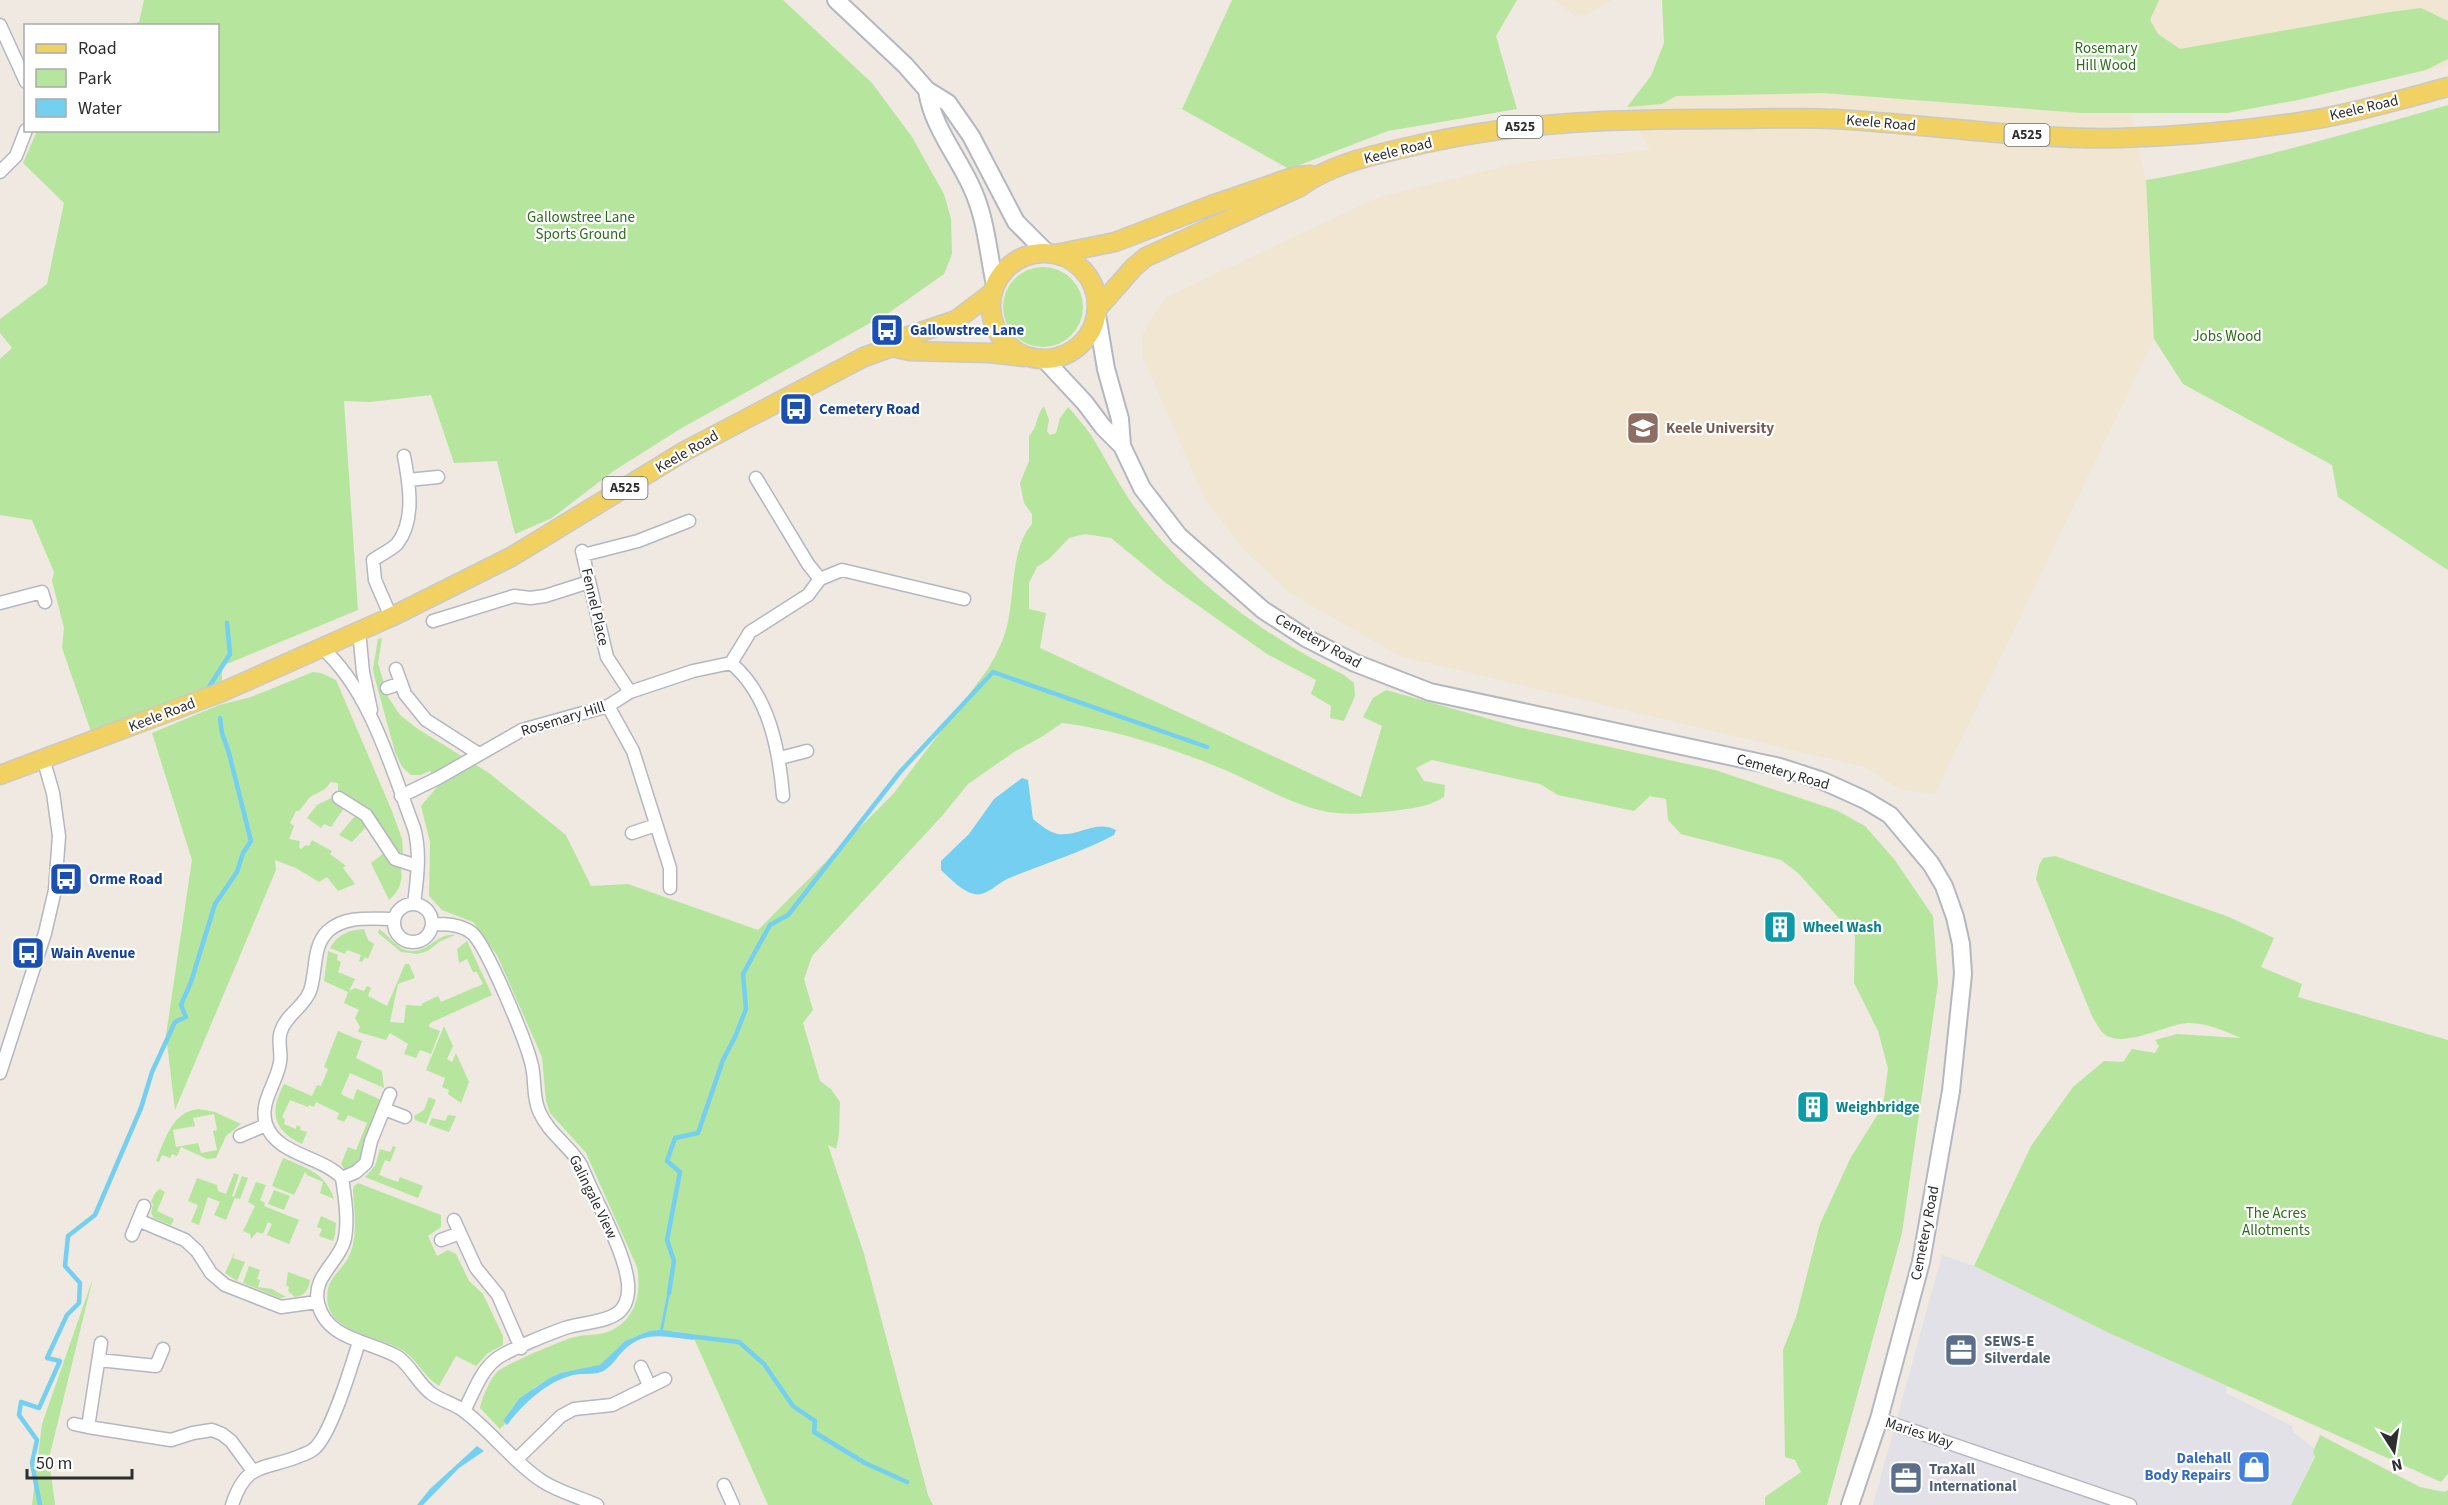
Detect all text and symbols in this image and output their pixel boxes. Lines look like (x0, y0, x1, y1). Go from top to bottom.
legend (24, 24, 219, 132)
text: Road (78, 36, 117, 61)
park label: Rosemary Hill Wood (2075, 38, 2137, 76)
text: Park (78, 66, 112, 91)
street label: Keele Road (2328, 90, 2400, 126)
text: Water (78, 96, 122, 121)
street label: Keele Road (1845, 109, 1917, 137)
road number: A525 (1498, 116, 1543, 138)
road number: A525 (2004, 124, 2050, 146)
street label: Keele Road (1362, 132, 1434, 170)
park label: Gallowstree Lane Sports Ground (527, 207, 635, 245)
bus stop icon: Gallowstree Lane (869, 312, 905, 348)
place label: Gallowstree Lane (910, 320, 1025, 341)
park label: Jobs Wood (2192, 326, 2262, 347)
bus stop icon: Cemetery Road (778, 391, 814, 427)
place label: Cemetery Road (819, 399, 920, 420)
school or university icon: Keele University (1625, 410, 1661, 446)
place label: Keele University (1666, 418, 1774, 439)
street label: Keele Road (651, 425, 723, 479)
road number: A525 (602, 477, 648, 499)
street label: Fennel Place (576, 566, 614, 648)
street label: Cemetery Road (1271, 609, 1365, 673)
street label: Keele Road (126, 693, 198, 737)
street label: Rosemary Hill (518, 696, 608, 742)
street label: Cemetery Road (1734, 749, 1832, 795)
bus stop icon: Orme Road (48, 861, 84, 897)
place label: Orme Road (89, 869, 163, 890)
building icon: Wheel Wash (1762, 909, 1798, 945)
place label: Wheel Wash (1803, 917, 1882, 938)
bus stop icon: Wain Avenue (10, 935, 46, 971)
place label: Wain Avenue (51, 943, 136, 964)
building icon: Weighbridge (1795, 1089, 1831, 1125)
place label: Weighbridge (1836, 1097, 1920, 1118)
street label: Galingale View (564, 1151, 623, 1243)
street label: Cemetery Road (1906, 1184, 1944, 1282)
park label: The Acres Allotments (2242, 1203, 2310, 1241)
place label: SEWS-E Silverdale (1984, 1331, 2051, 1369)
office icon: SEWS-E Silverdale (1943, 1332, 1979, 1368)
street label: Maries Way (1882, 1412, 1956, 1454)
north arrow (2364, 1421, 2424, 1481)
scale bar (27, 1442, 132, 1480)
place label: Dalehall Body Repairs (2144, 1448, 2232, 1486)
shop icon: Dalehall Body Repairs (2236, 1449, 2272, 1485)
text: 50 m (36, 1451, 72, 1476)
text: N (2389, 1453, 2404, 1477)
place label: TraXall International (1929, 1459, 2017, 1497)
office icon: TraXall International (1888, 1460, 1924, 1496)

